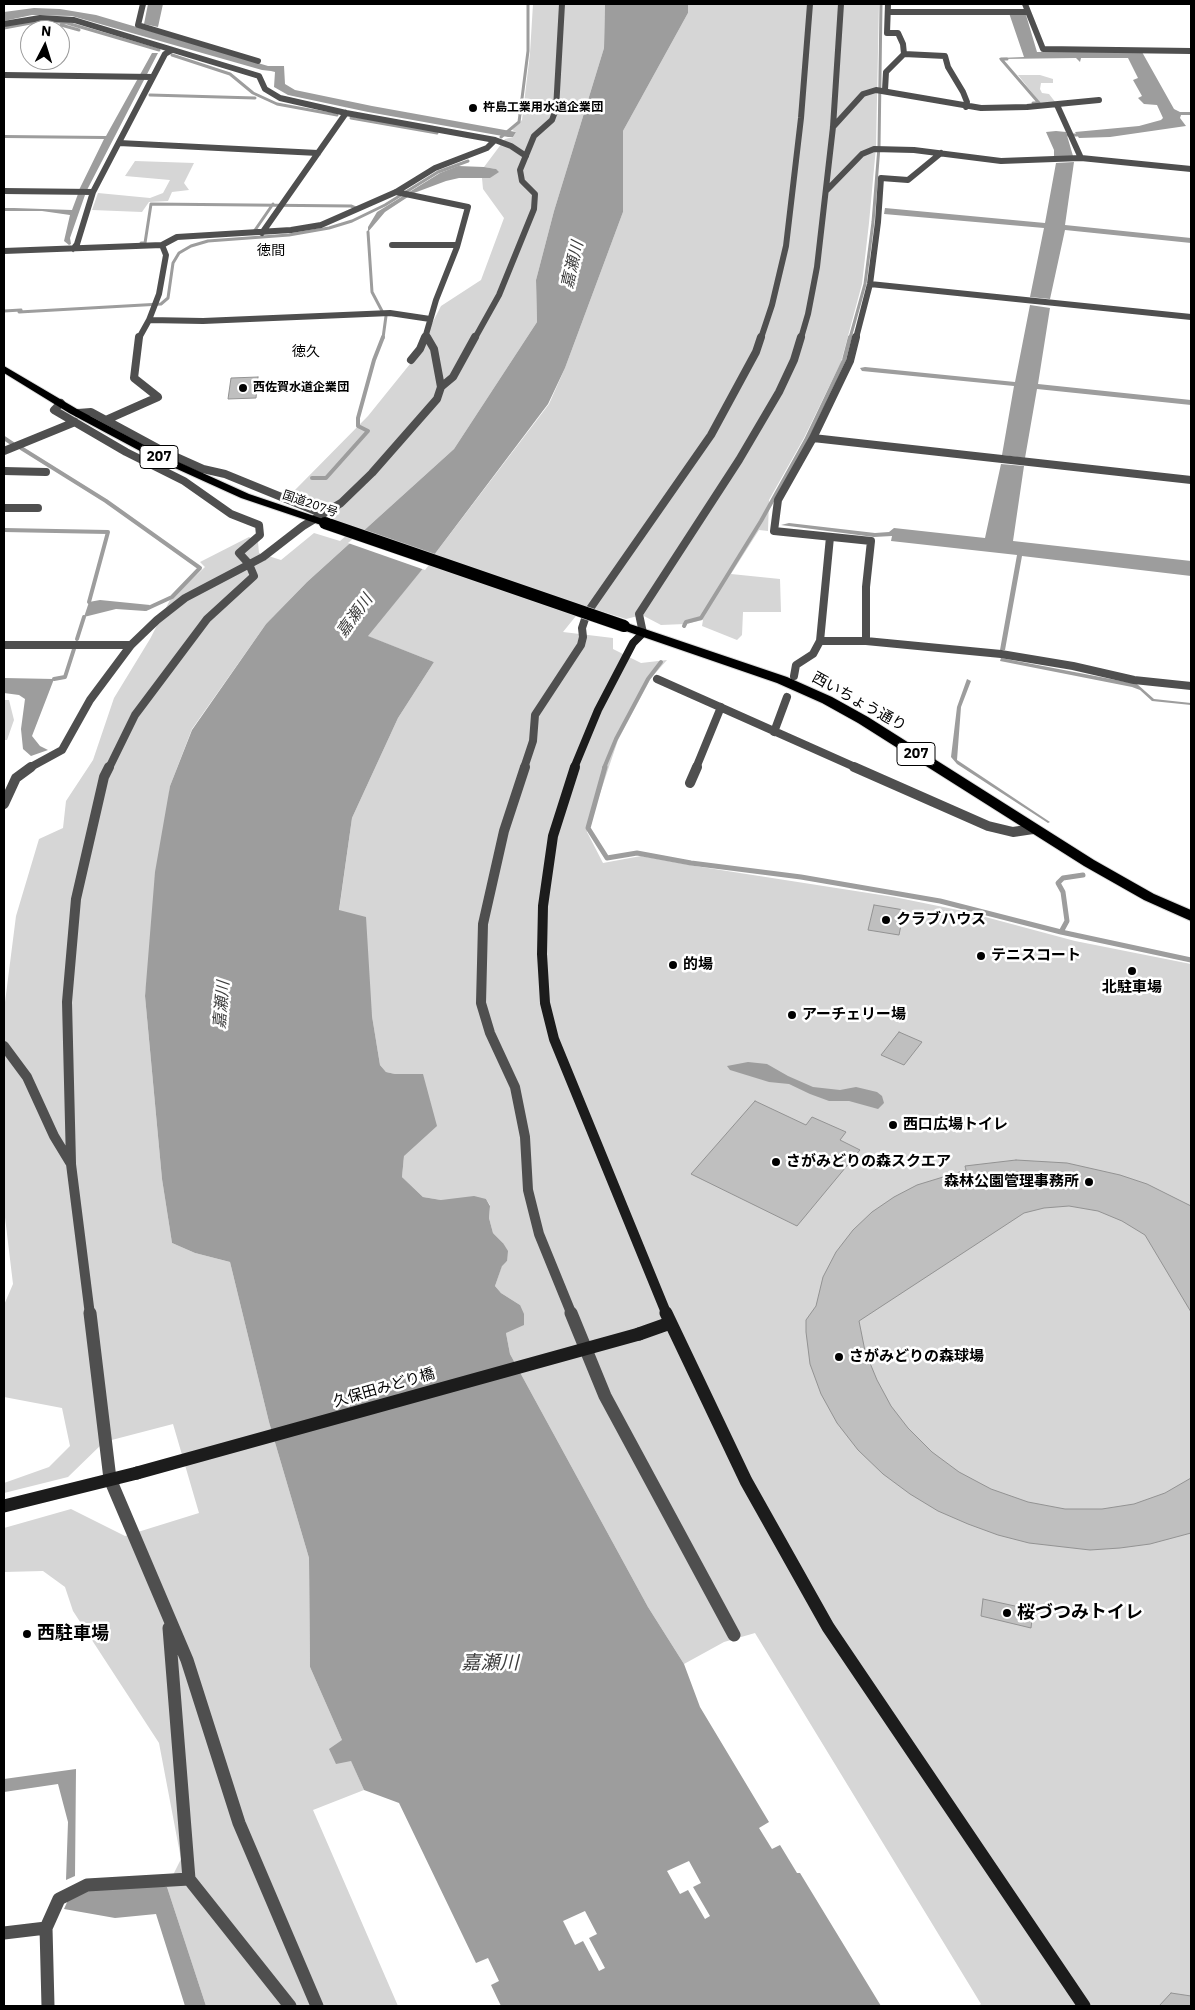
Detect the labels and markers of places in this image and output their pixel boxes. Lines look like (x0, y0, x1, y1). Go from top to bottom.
place label: 杵島工業用水道企業団 (483, 101, 603, 115)
marker: 杵島工業用水道企業団 (467, 102, 479, 114)
place label: 西佐賀水道企業団 (253, 381, 349, 395)
marker: 西佐賀水道企業団 (237, 382, 249, 394)
place label: クラブハウス (896, 911, 986, 929)
marker: クラブハウス (880, 914, 892, 926)
place label: テニスコート (991, 947, 1081, 965)
marker: テニスコート (975, 950, 987, 962)
place label: 的場 (683, 956, 713, 974)
marker: 的場 (667, 959, 679, 971)
marker: 北駐車場 (1126, 965, 1138, 977)
place label: 北駐車場 (1102, 979, 1162, 997)
place label: アーチェリー場 (802, 1006, 906, 1024)
marker: アーチェリー場 (786, 1009, 798, 1021)
place label: 西口広場トイレ (903, 1116, 1008, 1134)
marker: 西口広場トイレ (887, 1119, 899, 1131)
place label: さがみどりの森スクエア (786, 1153, 951, 1171)
marker: さがみどりの森スクエア (770, 1156, 782, 1168)
place label: 森林公園管理事務所 (944, 1173, 1079, 1191)
marker: 森林公園管理事務所 (1083, 1176, 1095, 1188)
place label: さがみどりの森球場 (849, 1348, 984, 1366)
marker: さがみどりの森球場 (833, 1351, 845, 1363)
place label: 桜づつみトイレ (1017, 1602, 1143, 1624)
marker: 桜づつみトイレ (1001, 1607, 1013, 1619)
place label: 西駐車場 (37, 1623, 109, 1645)
marker: 西駐車場 (21, 1628, 33, 1640)

